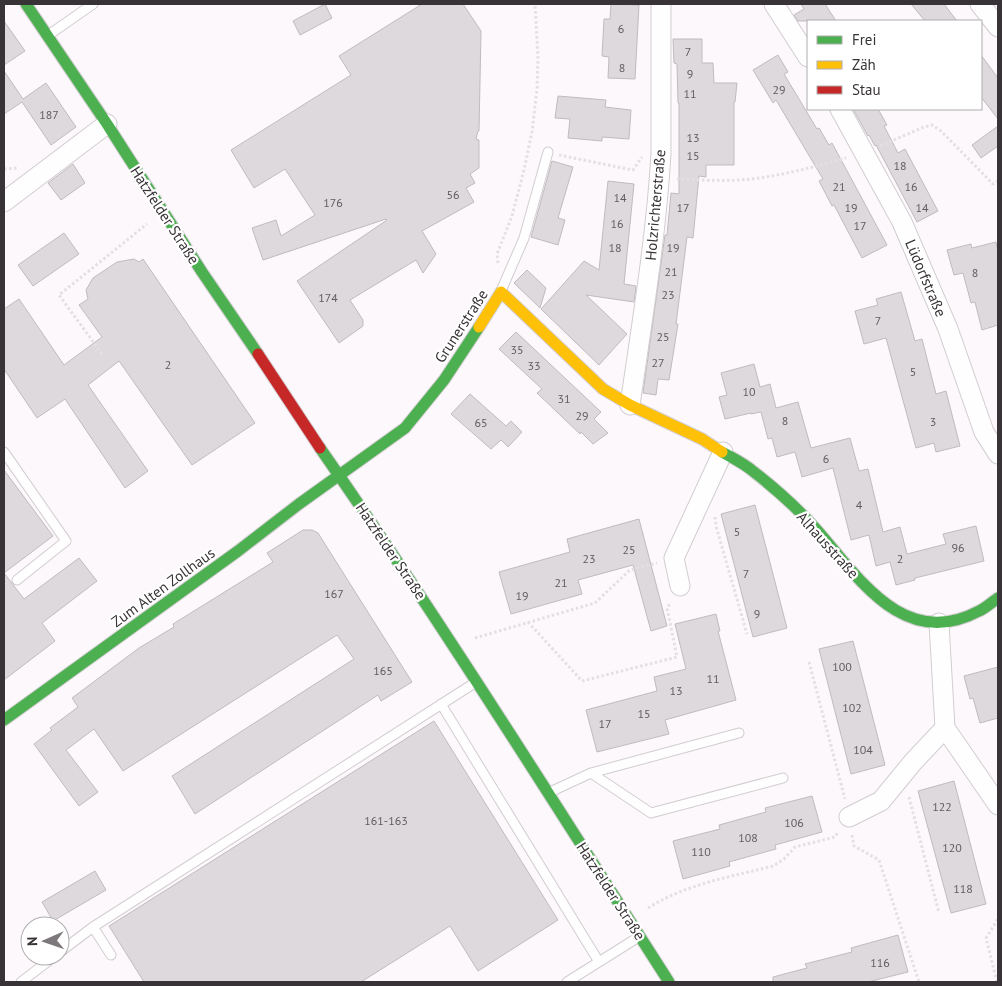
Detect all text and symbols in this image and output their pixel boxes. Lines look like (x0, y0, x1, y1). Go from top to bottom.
legend (807, 20, 982, 110)
house number: 6 (618, 21, 624, 36)
text: Frei (852, 30, 877, 49)
house number: 7 (685, 44, 691, 59)
text: Zäh (852, 55, 876, 74)
house number: 8 (619, 60, 625, 75)
house number: 9 (687, 66, 693, 81)
text: Stau (852, 80, 881, 99)
house number: 29 (772, 82, 786, 97)
house number: 11 (683, 86, 697, 101)
house number: 187 (39, 107, 59, 122)
house number: 13 (686, 130, 700, 145)
house number: 15 (686, 148, 700, 163)
street label: Holzrichterstraße (641, 149, 669, 261)
house number: 18 (893, 158, 907, 173)
street label: Hatzfelder Straße (126, 163, 204, 267)
house number: 21 (832, 179, 846, 194)
house number: 16 (904, 179, 918, 194)
house number: 56 (446, 187, 460, 202)
house number: 14 (613, 190, 627, 205)
house number: 176 (323, 195, 343, 210)
house number: 17 (676, 200, 690, 215)
house number: 19 (844, 200, 858, 215)
house number: 14 (915, 200, 929, 215)
house number: 16 (610, 216, 624, 231)
house number: 17 (853, 218, 867, 233)
street label: Lüdorfstraße (901, 236, 951, 320)
house number: 18 (608, 240, 622, 255)
house number: 19 (666, 240, 680, 255)
house number: 21 (664, 264, 678, 279)
house number: 8 (972, 265, 978, 280)
street label: Grunerstraße (430, 286, 492, 366)
house number: 23 (661, 287, 675, 302)
house number: 174 (318, 290, 338, 305)
house number: 7 (875, 313, 881, 328)
house number: 25 (656, 329, 670, 344)
house number: 35 (510, 342, 524, 357)
house number: 27 (651, 355, 665, 370)
house number: 2 (165, 357, 171, 372)
house number: 33 (527, 358, 541, 373)
house number: 5 (910, 364, 916, 379)
house number: 10 (742, 384, 756, 399)
house number: 31 (557, 391, 571, 406)
house number: 29 (575, 408, 589, 423)
house number: 8 (782, 413, 788, 428)
house number: 3 (930, 414, 936, 429)
house number: 65 (474, 415, 488, 430)
house number: 6 (823, 451, 829, 466)
house number: 4 (856, 497, 863, 512)
street label: Hatzfelder Straße (352, 499, 430, 603)
street label: Alhausstraße (793, 508, 863, 582)
house number: 5 (734, 524, 740, 539)
house number: 96 (951, 540, 965, 555)
house number: 25 (622, 542, 636, 557)
street label: Zum Alten Zollhaus (107, 543, 219, 631)
house number: 23 (582, 551, 596, 566)
house number: 2 (897, 551, 903, 566)
house number: 7 (743, 566, 749, 581)
house number: 21 (554, 575, 568, 590)
house number: 167 (324, 586, 344, 601)
house number: 19 (515, 588, 529, 603)
house number: 9 (754, 606, 760, 621)
house number: 100 (832, 659, 852, 674)
house number: 165 (373, 663, 393, 678)
house number: 11 (706, 671, 720, 686)
house number: 13 (669, 683, 683, 698)
house number: 102 (842, 700, 862, 715)
house number: 15 (637, 706, 651, 721)
house number: 17 (598, 716, 612, 731)
house number: 104 (853, 742, 873, 757)
house number: 122 (932, 799, 952, 814)
house number: 161-163 (364, 813, 408, 828)
house number: 106 (784, 815, 804, 830)
house number: 108 (738, 830, 758, 845)
street label: Hatzfelder Straße (572, 839, 650, 943)
house number: 120 (942, 840, 962, 855)
house number: 110 (691, 844, 711, 859)
house number: 118 (953, 881, 973, 896)
north arrow (20, 916, 70, 966)
text: N (23, 937, 41, 946)
house number: 116 (870, 955, 890, 970)

